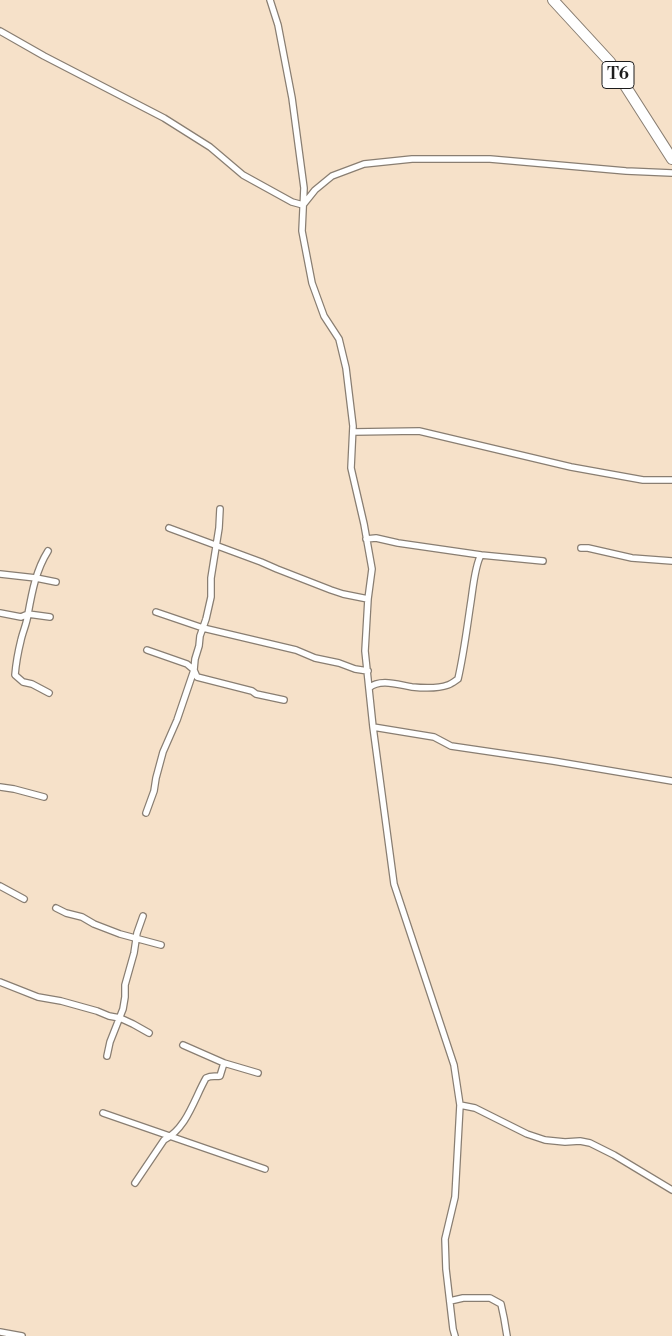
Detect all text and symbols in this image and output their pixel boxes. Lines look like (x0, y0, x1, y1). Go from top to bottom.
road number: T6 (602, 62, 634, 88)

